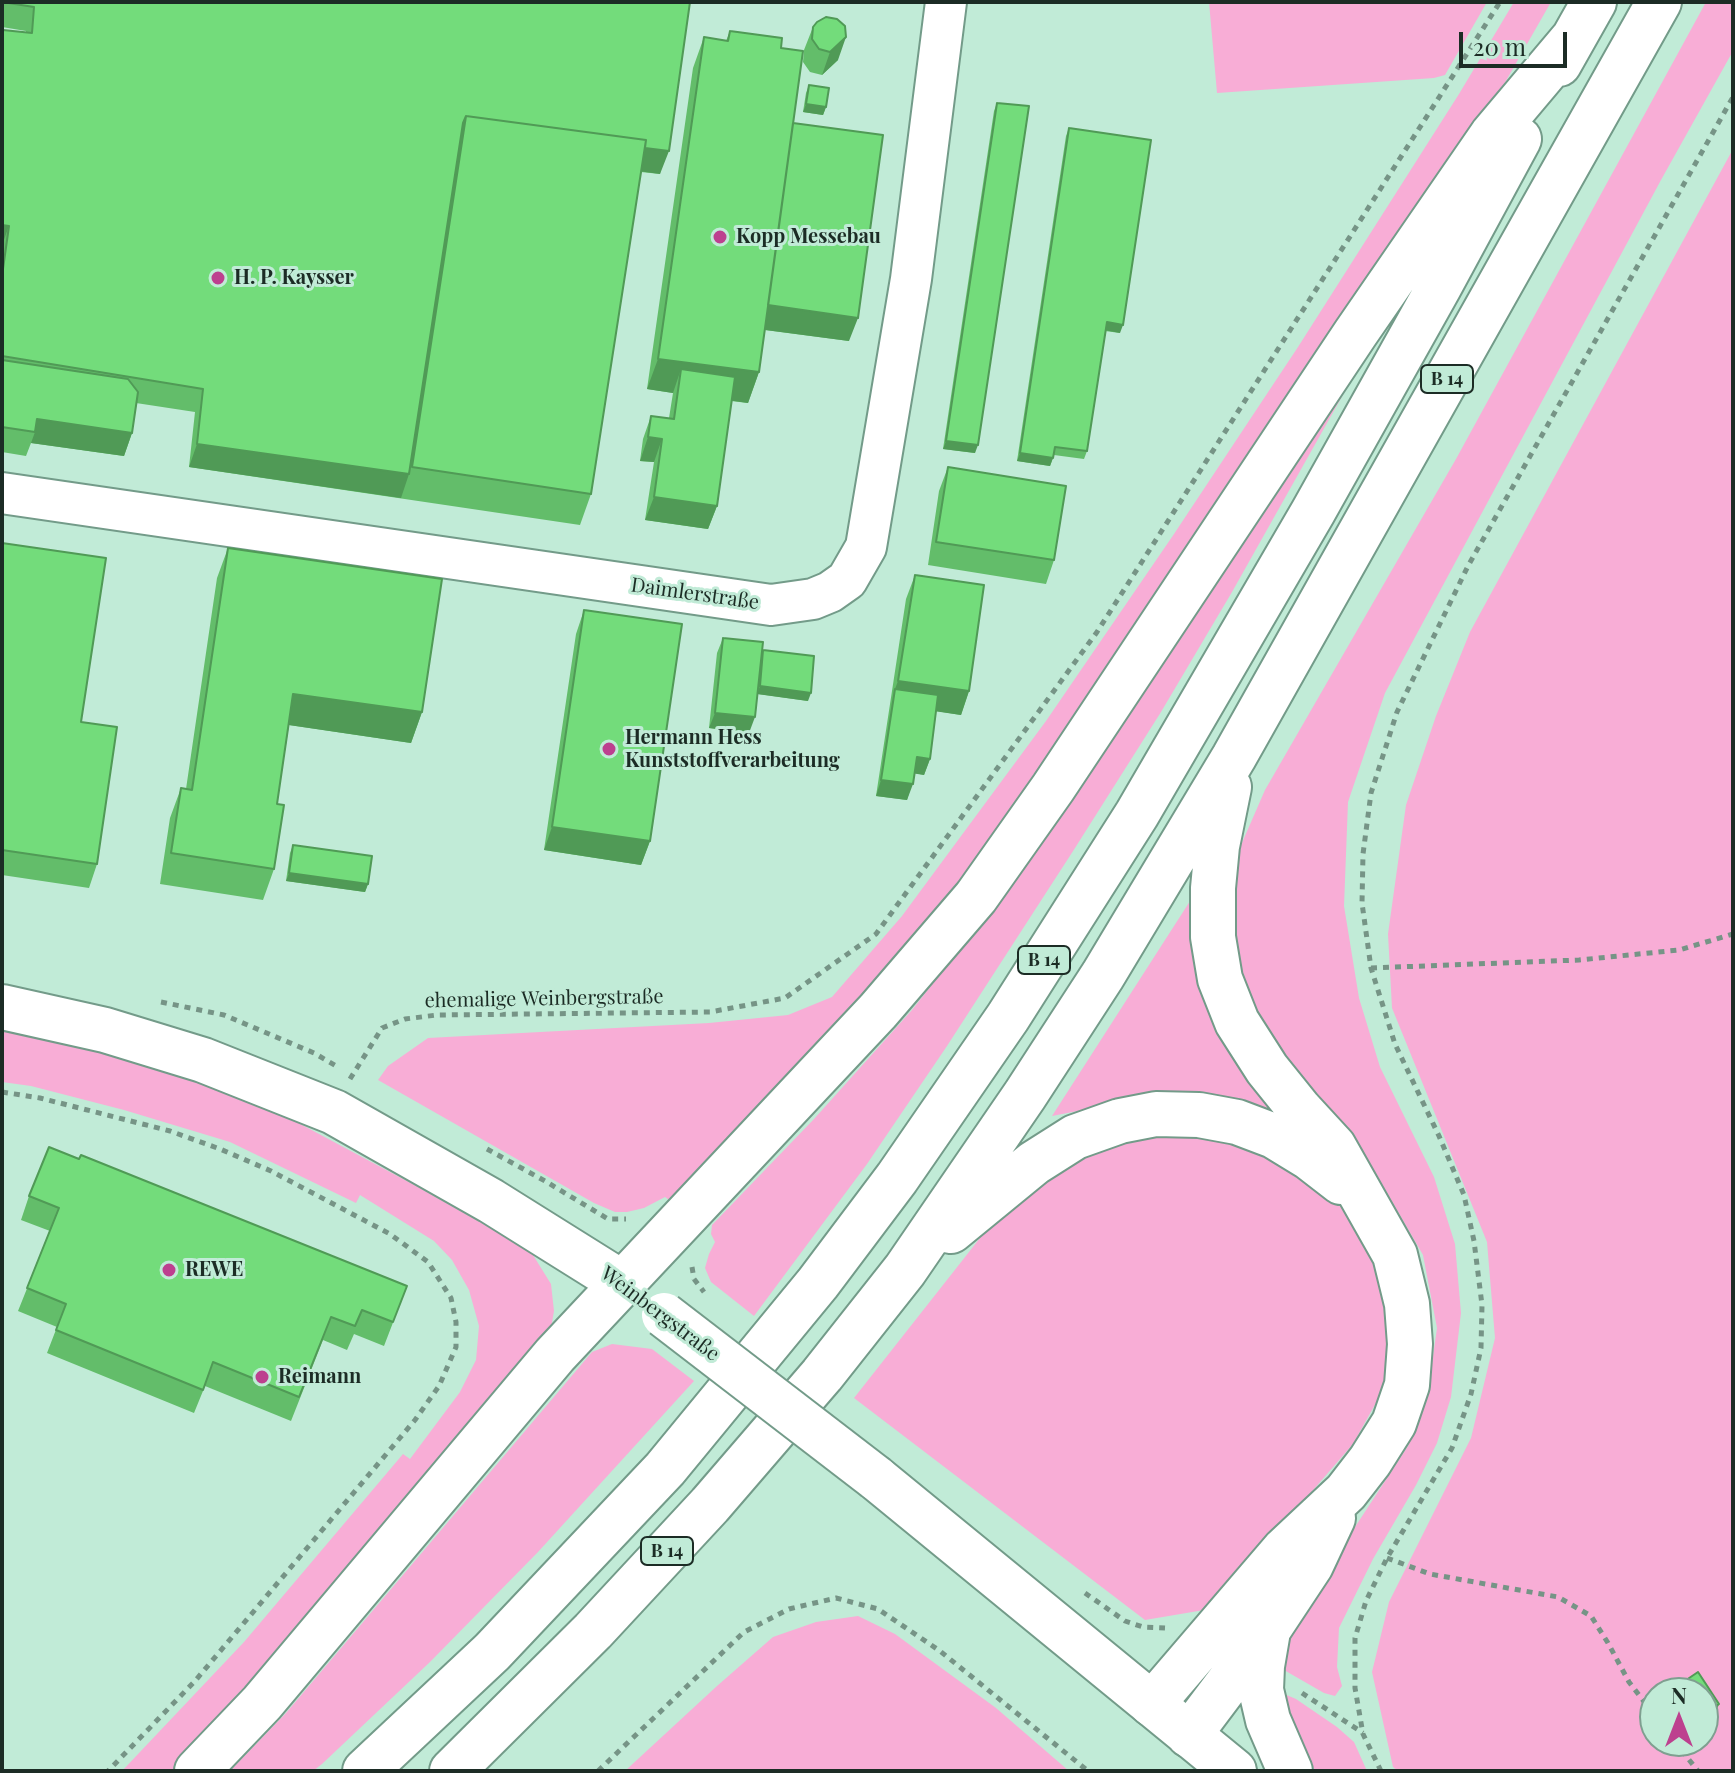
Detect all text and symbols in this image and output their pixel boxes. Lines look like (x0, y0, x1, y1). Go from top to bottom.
scale bar (1463, 16, 1571, 66)
text: 20 m (1473, 30, 1526, 62)
place label: Kopp Messebau (736, 225, 881, 249)
marker: Kopp Messebau (711, 228, 729, 246)
place label: H. P. Kaysser (234, 266, 354, 290)
marker: H. P. Kaysser (209, 269, 227, 287)
road number: B 14 (1421, 365, 1473, 393)
street label: Daimlerstraße (629, 573, 761, 615)
place label: Hermann Hess Kunststoffverarbeitung (625, 726, 840, 773)
marker: Hermann Hess Kunststoffverarbeitung (600, 740, 618, 758)
road number: B 14 (1018, 946, 1070, 974)
street label: ehemalige Weinbergstraße (424, 985, 664, 1013)
place label: REWE (185, 1258, 243, 1282)
marker: REWE (160, 1261, 178, 1279)
street label: Weinbergstraße (596, 1262, 724, 1366)
place label: Reimann (278, 1365, 361, 1389)
marker: Reimann (253, 1368, 271, 1386)
road number: B 14 (641, 1537, 693, 1565)
north arrow (1639, 1677, 1719, 1757)
text: N (1671, 1680, 1687, 1710)

